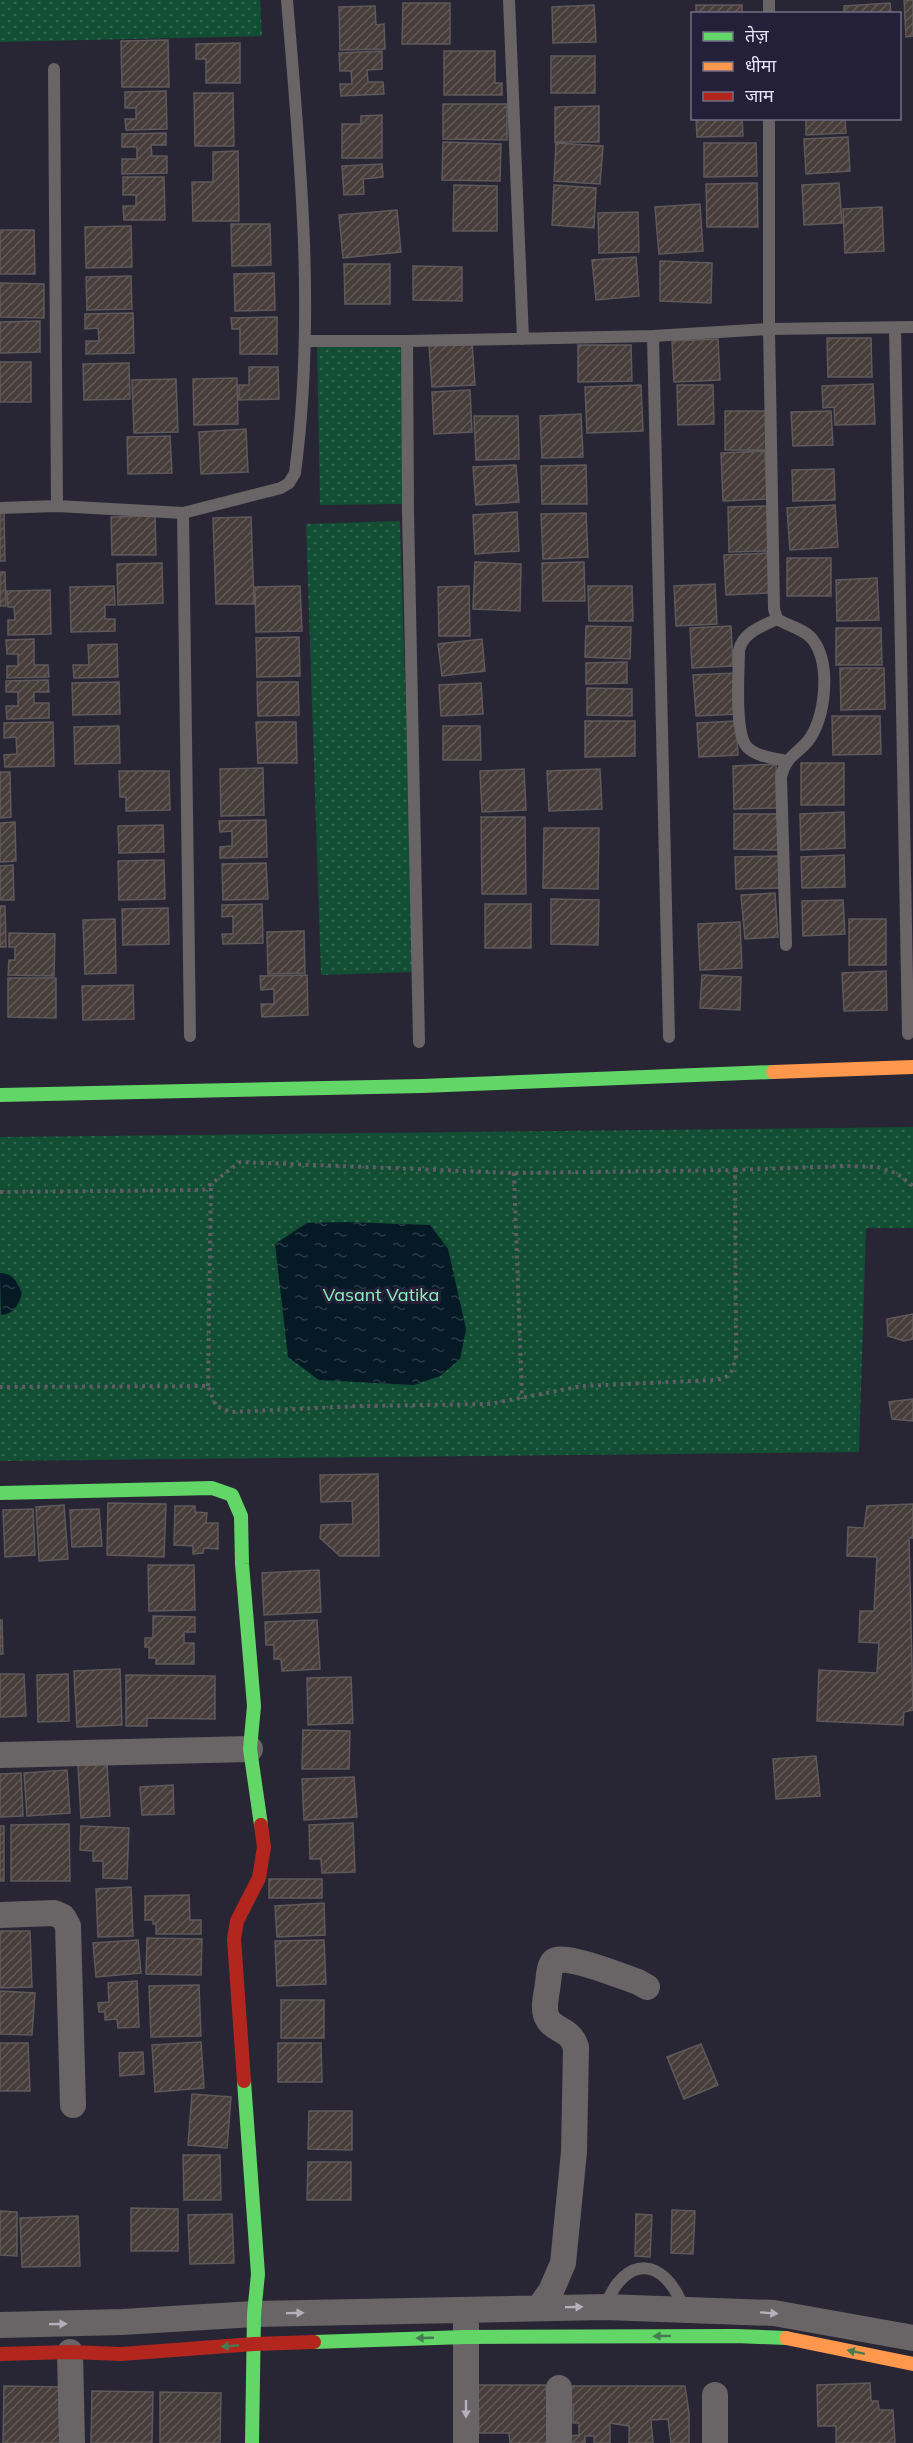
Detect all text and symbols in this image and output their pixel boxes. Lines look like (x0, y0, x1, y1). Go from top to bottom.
legend (691, 12, 901, 120)
text: तेज़ (745, 24, 769, 47)
text: धीमा (745, 54, 776, 77)
text: जाम (745, 84, 775, 107)
park label: Vasant Vatika (323, 1283, 439, 1306)
one-way arrow (565, 2303, 584, 2312)
one-way arrow (286, 2308, 305, 2317)
one-way arrow (760, 2308, 779, 2318)
one-way arrow (49, 2319, 68, 2329)
one-way arrow (653, 2331, 672, 2341)
one-way arrow (416, 2333, 435, 2343)
one-way arrow (221, 2341, 240, 2350)
one-way arrow (846, 2347, 865, 2356)
one-way arrow (461, 2399, 471, 2418)

